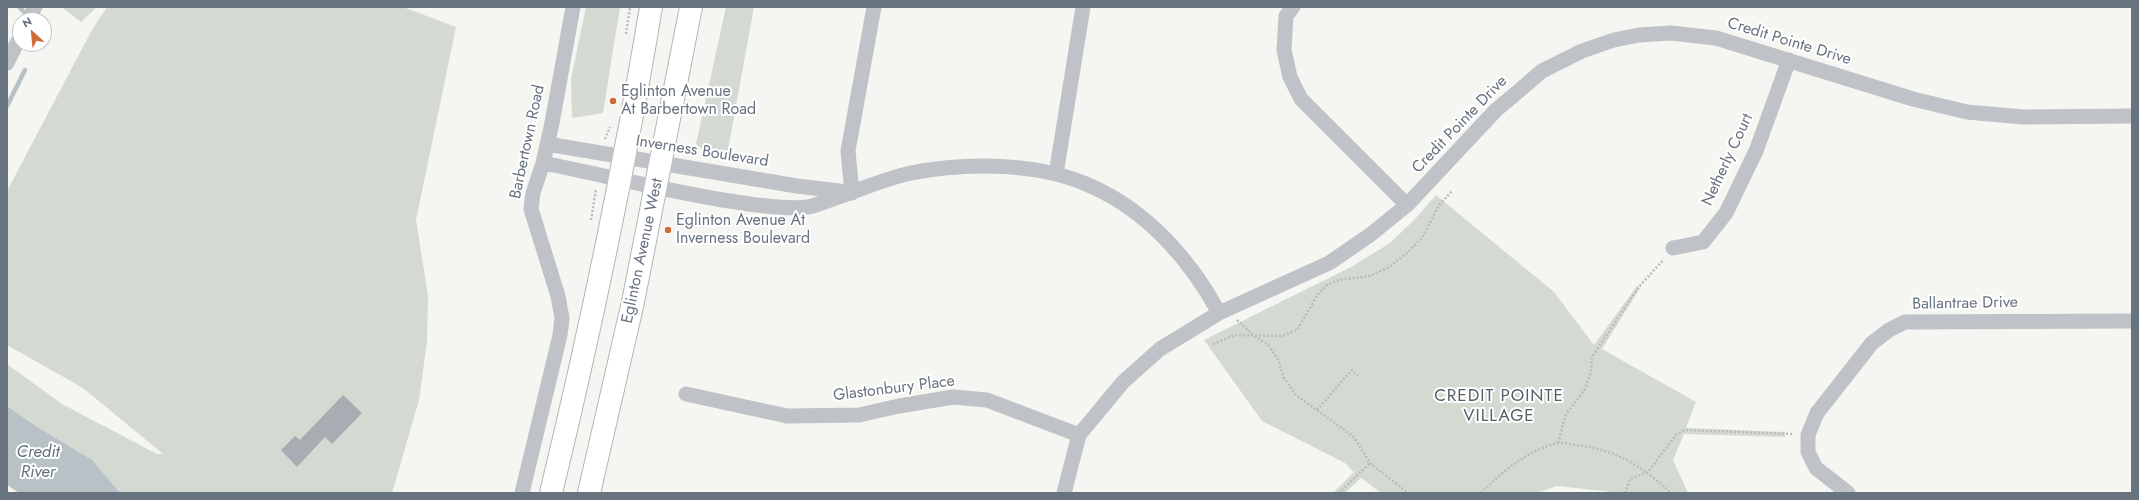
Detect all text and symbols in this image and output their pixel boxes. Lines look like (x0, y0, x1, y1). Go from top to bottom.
north arrow (12, 12, 52, 52)
text: N (19, 13, 35, 31)
street label: Credit Pointe Drive (1725, 14, 1853, 70)
street label: Credit Pointe Drive (1408, 72, 1512, 178)
place label: Eglinton Avenue At Barbertown Road (621, 82, 756, 120)
street label: Barbertown Road (507, 83, 549, 201)
marker: Eglinton Avenue At Barbertown Road (608, 96, 618, 106)
street label: Netherly Court (1698, 111, 1758, 209)
street label: Inverness Boulevard (634, 132, 770, 172)
street label: Eglinton Avenue West (618, 177, 668, 325)
place label: Eglinton Avenue At Inverness Boulevard (676, 211, 810, 249)
marker: Eglinton Avenue At Inverness Boulevard (663, 225, 673, 235)
street label: Ballantrae Drive (1912, 293, 2018, 315)
street label: Glastonbury Place (832, 372, 956, 406)
district label: CREDIT POINTE VILLAGE (1434, 387, 1564, 427)
water label: Credit River (17, 443, 59, 483)

